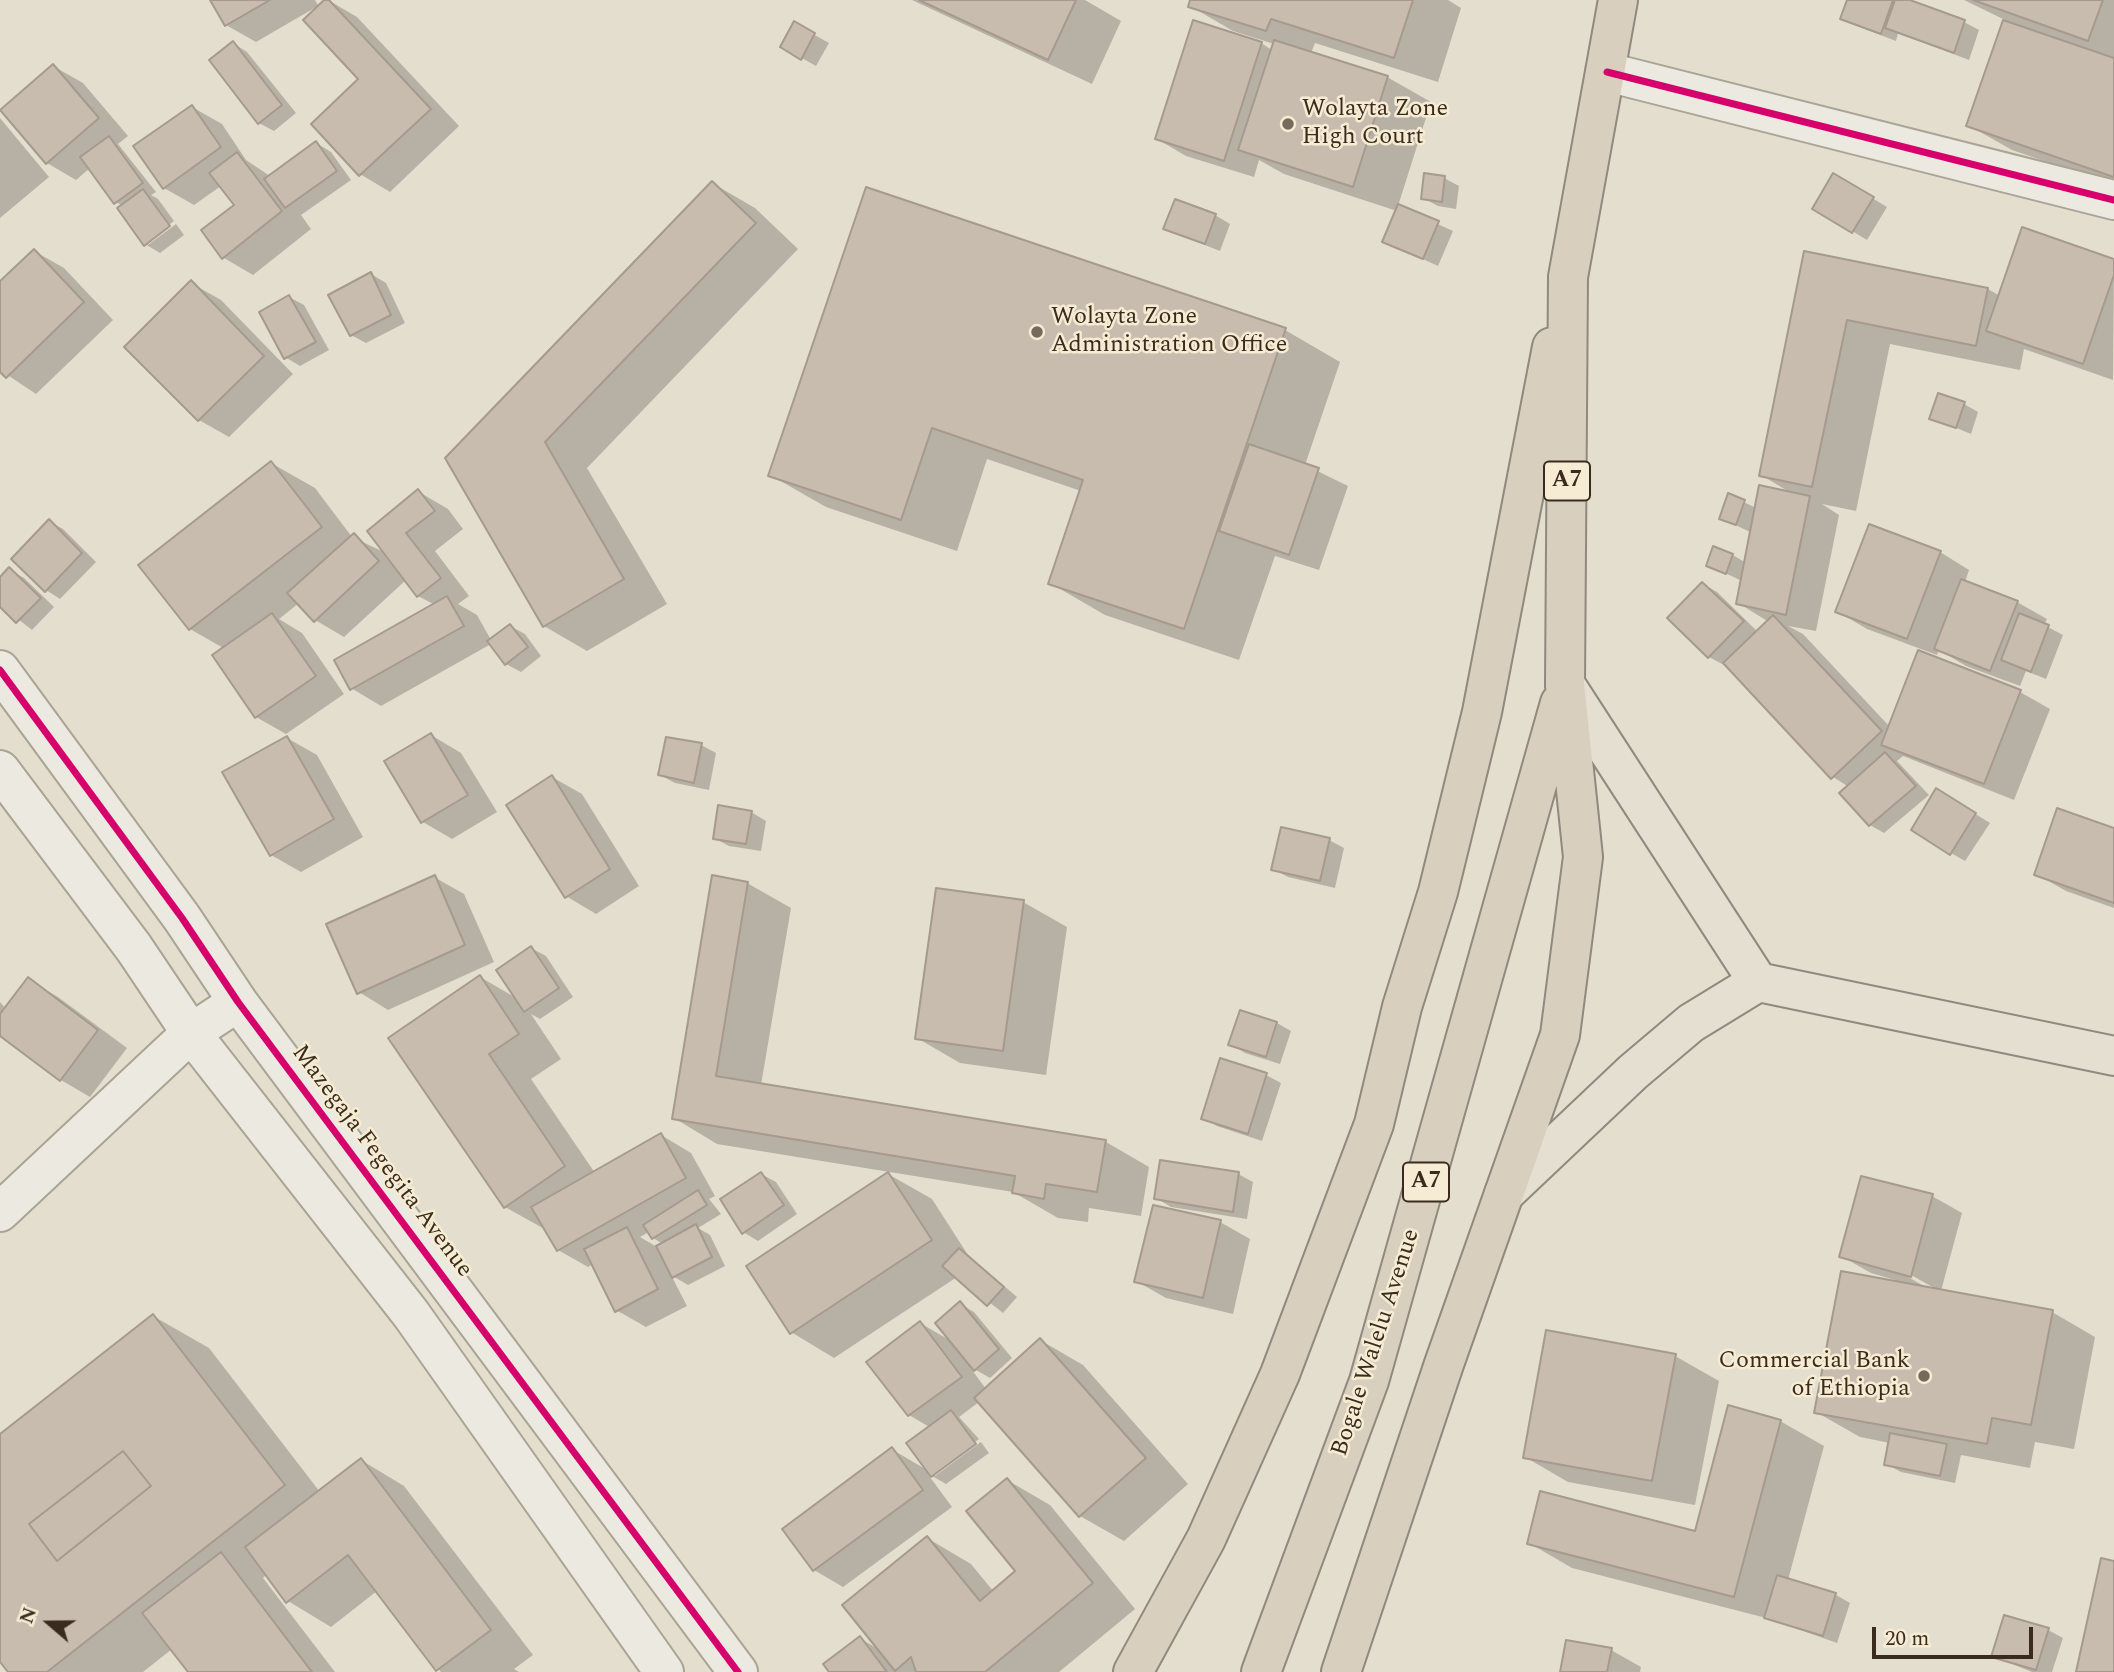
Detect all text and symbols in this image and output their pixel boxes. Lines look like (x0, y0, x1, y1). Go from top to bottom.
place label: Wolayta Zone High Court (1302, 96, 1448, 152)
marker: Wolayta Zone High Court (1280, 116, 1296, 132)
place label: Wolayta Zone Administration Office (1051, 304, 1287, 360)
marker: Wolayta Zone Administration Office (1029, 324, 1045, 340)
road number: A7 (1544, 461, 1590, 500)
street label: Mazegaja Fegegita Avenue (284, 1040, 478, 1284)
road number: A7 (1403, 1162, 1449, 1202)
street label: Bogale Walelu Avenue (1327, 1226, 1427, 1460)
place label: Commercial Bank of Ethiopia (1719, 1348, 1910, 1404)
marker: Commercial Bank of Ethiopia (1916, 1368, 1932, 1384)
north arrow (14, 1588, 84, 1658)
text: N (13, 1603, 45, 1628)
scale bar (1876, 1612, 2037, 1656)
text: 20 m (1885, 1623, 1929, 1655)

